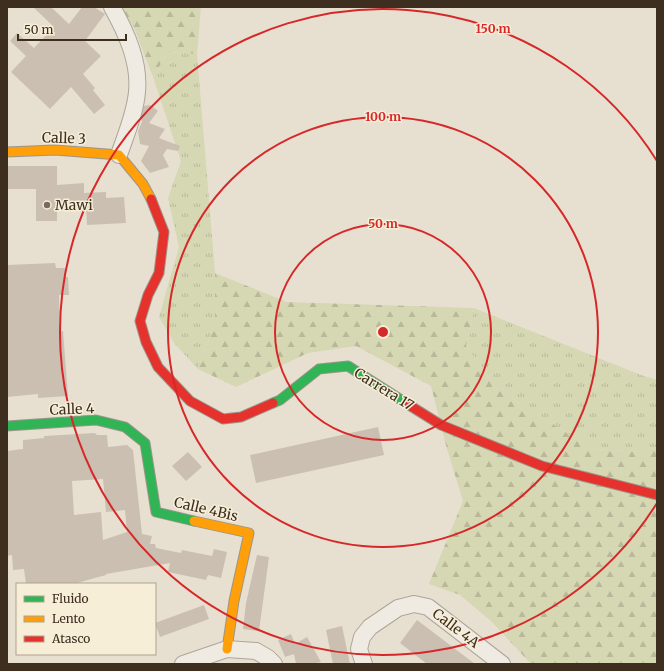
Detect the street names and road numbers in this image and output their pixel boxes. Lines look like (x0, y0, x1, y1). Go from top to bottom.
street label: Calle 3 (42, 128, 86, 148)
street label: Carrera 17 (351, 364, 417, 414)
street label: Calle 4 (49, 399, 95, 419)
street label: Calle 4Bis (172, 493, 240, 525)
street label: Calle 4A (429, 604, 483, 652)

